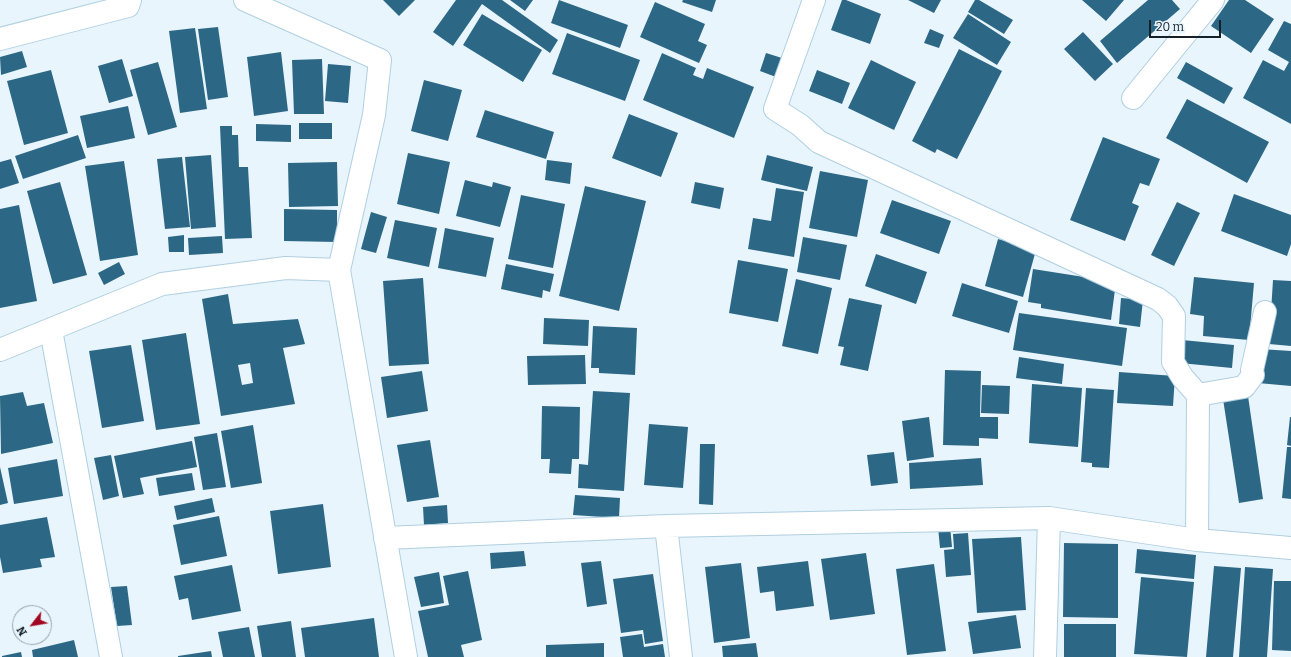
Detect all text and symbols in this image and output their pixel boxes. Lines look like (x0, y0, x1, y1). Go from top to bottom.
scale bar (1151, 12, 1223, 38)
text: 20 m (1156, 20, 1184, 34)
north arrow (12, 605, 52, 645)
text: N (14, 624, 30, 638)

